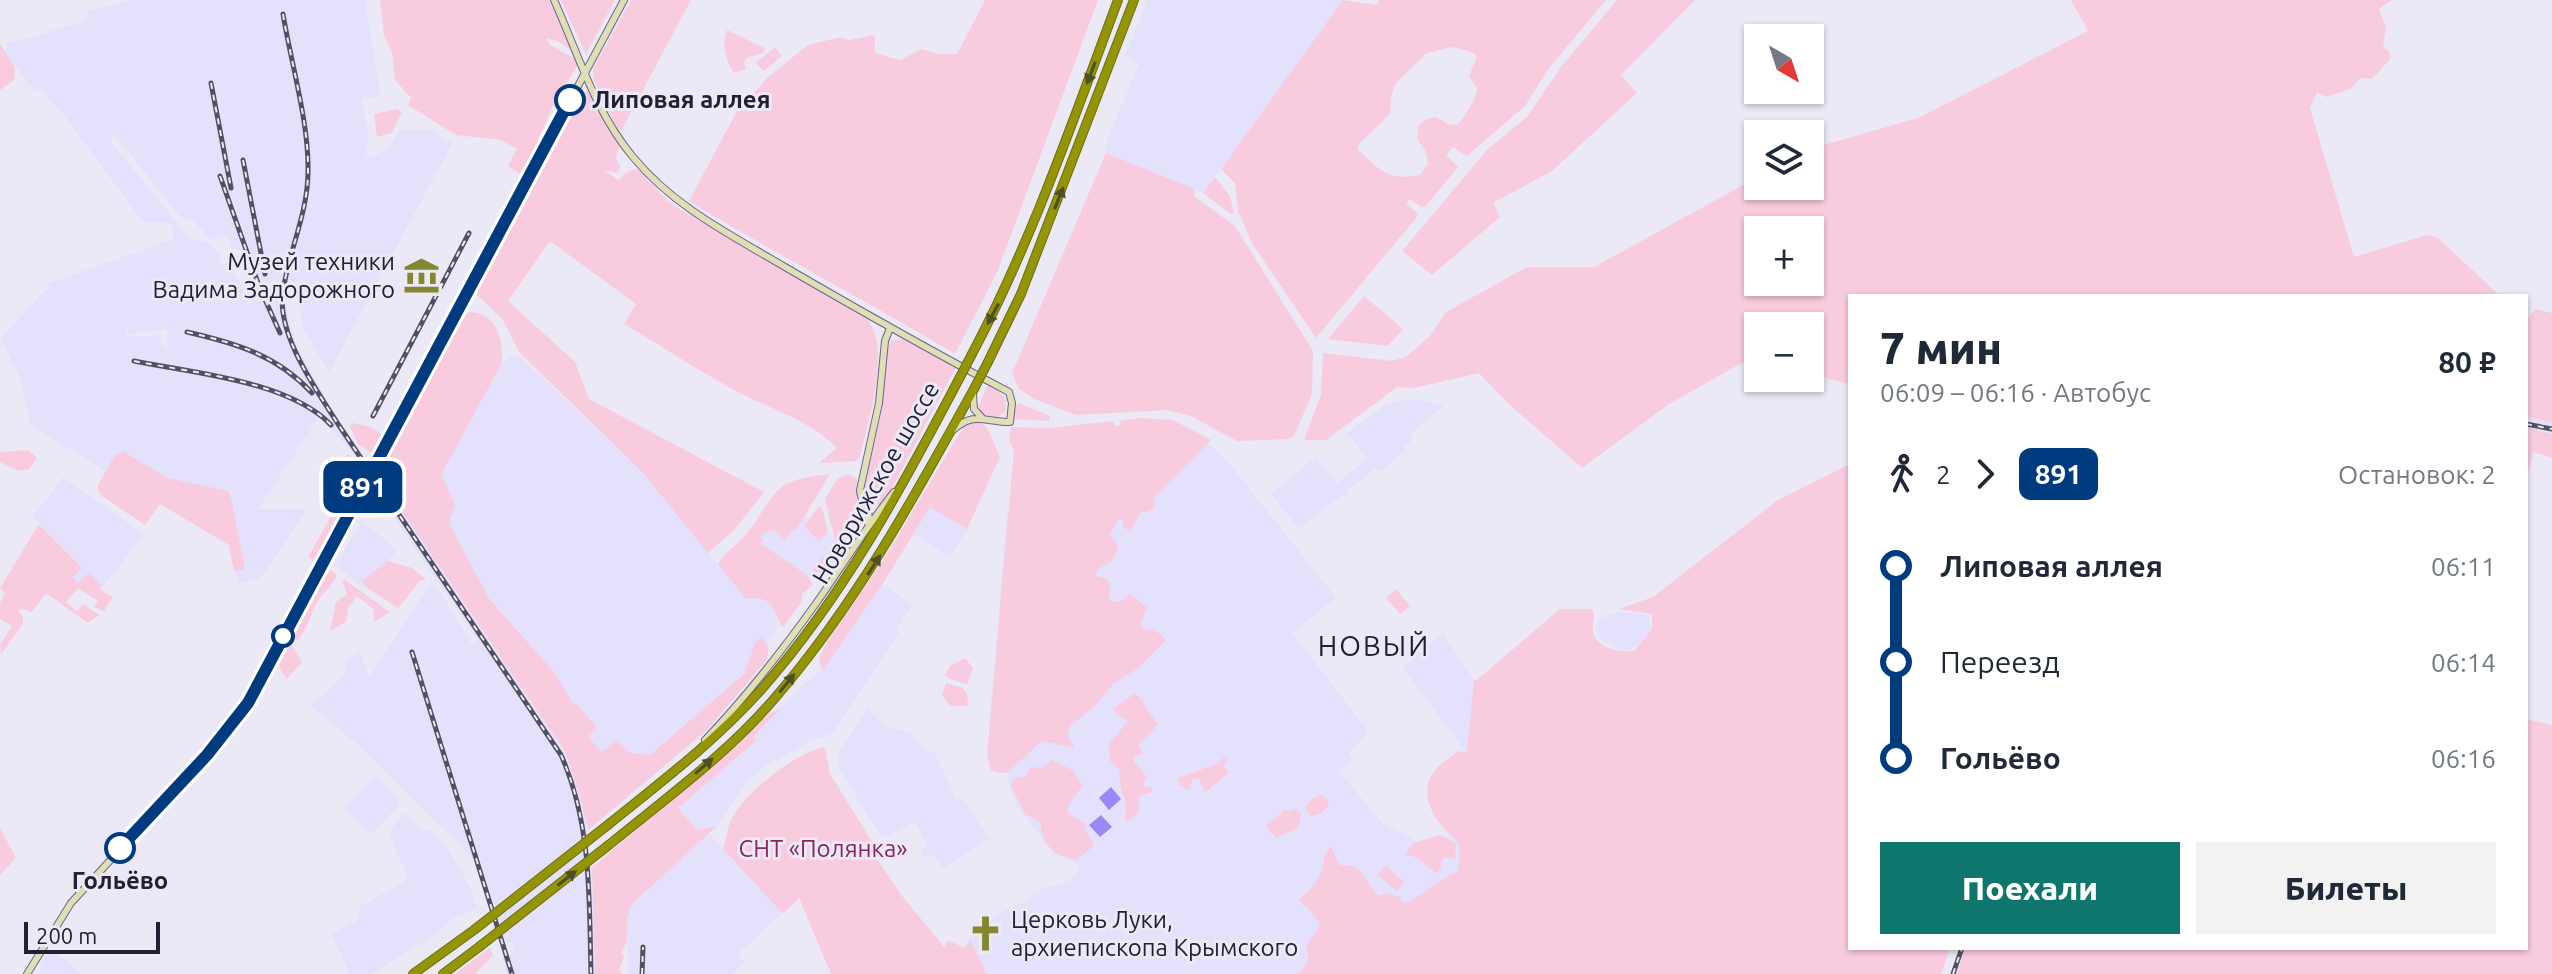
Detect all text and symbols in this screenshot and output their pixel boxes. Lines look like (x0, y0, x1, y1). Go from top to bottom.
north arrow (1744, 24, 1824, 104)
map controls (1744, 24, 1824, 392)
one-way arrow (1084, 61, 1097, 85)
marker: Липовая аллея (555, 85, 585, 115)
place label: Липовая аллея (592, 86, 770, 113)
button: layers (1744, 120, 1824, 200)
one-way arrow (1053, 186, 1066, 210)
button: + (1744, 216, 1824, 296)
place label: Музей техники Вадима Задорожного (153, 248, 395, 303)
museum icon: Музей техники Вадима Задорожного (402, 257, 440, 295)
one-way arrow (987, 303, 1001, 325)
button: − (1744, 312, 1824, 392)
text: 7 мин (1880, 323, 2002, 372)
text: 80 ₽ (2438, 345, 2496, 379)
street label: Новорижское шоссе (807, 377, 944, 588)
text: 06:09 – 06:16 · Автобус (1880, 378, 2151, 407)
icon: walk (1880, 452, 1924, 496)
icon: forward (1963, 452, 2007, 496)
text: 891 (2035, 458, 2082, 489)
text: 2 (1936, 460, 1951, 489)
text: Остановок: 2 (2338, 460, 2496, 489)
line badge: 891 (317, 461, 409, 513)
text: 891 (339, 471, 387, 502)
text: Липовая аллея (1940, 549, 2163, 583)
text: 06:11 (2431, 552, 2496, 581)
one-way arrow (866, 554, 880, 576)
unlabelled marker (272, 625, 294, 647)
district label: НОВЫЙ (1318, 630, 1430, 661)
text: Переезд (1940, 645, 2060, 679)
text: 06:14 (2431, 648, 2496, 677)
one-way arrow (778, 673, 795, 693)
text: Гольёво (1940, 741, 2061, 775)
text: 06:16 (2431, 744, 2496, 773)
one-way arrow (694, 758, 714, 775)
marker: Гольёво (105, 833, 135, 863)
park label: СНТ «Полянка» (738, 835, 908, 862)
button: Поехали (1880, 842, 2180, 934)
button: Билеты (2196, 842, 2496, 934)
place label: Гольёво (72, 867, 168, 894)
one-way arrow (557, 870, 577, 886)
place label: Церковь Луки, архиепископа Крымского (1011, 906, 1298, 961)
church icon: Церковь Луки, архиепископа Крымского (966, 915, 1004, 953)
scale bar (24, 918, 160, 954)
text: 200 m (36, 923, 97, 948)

